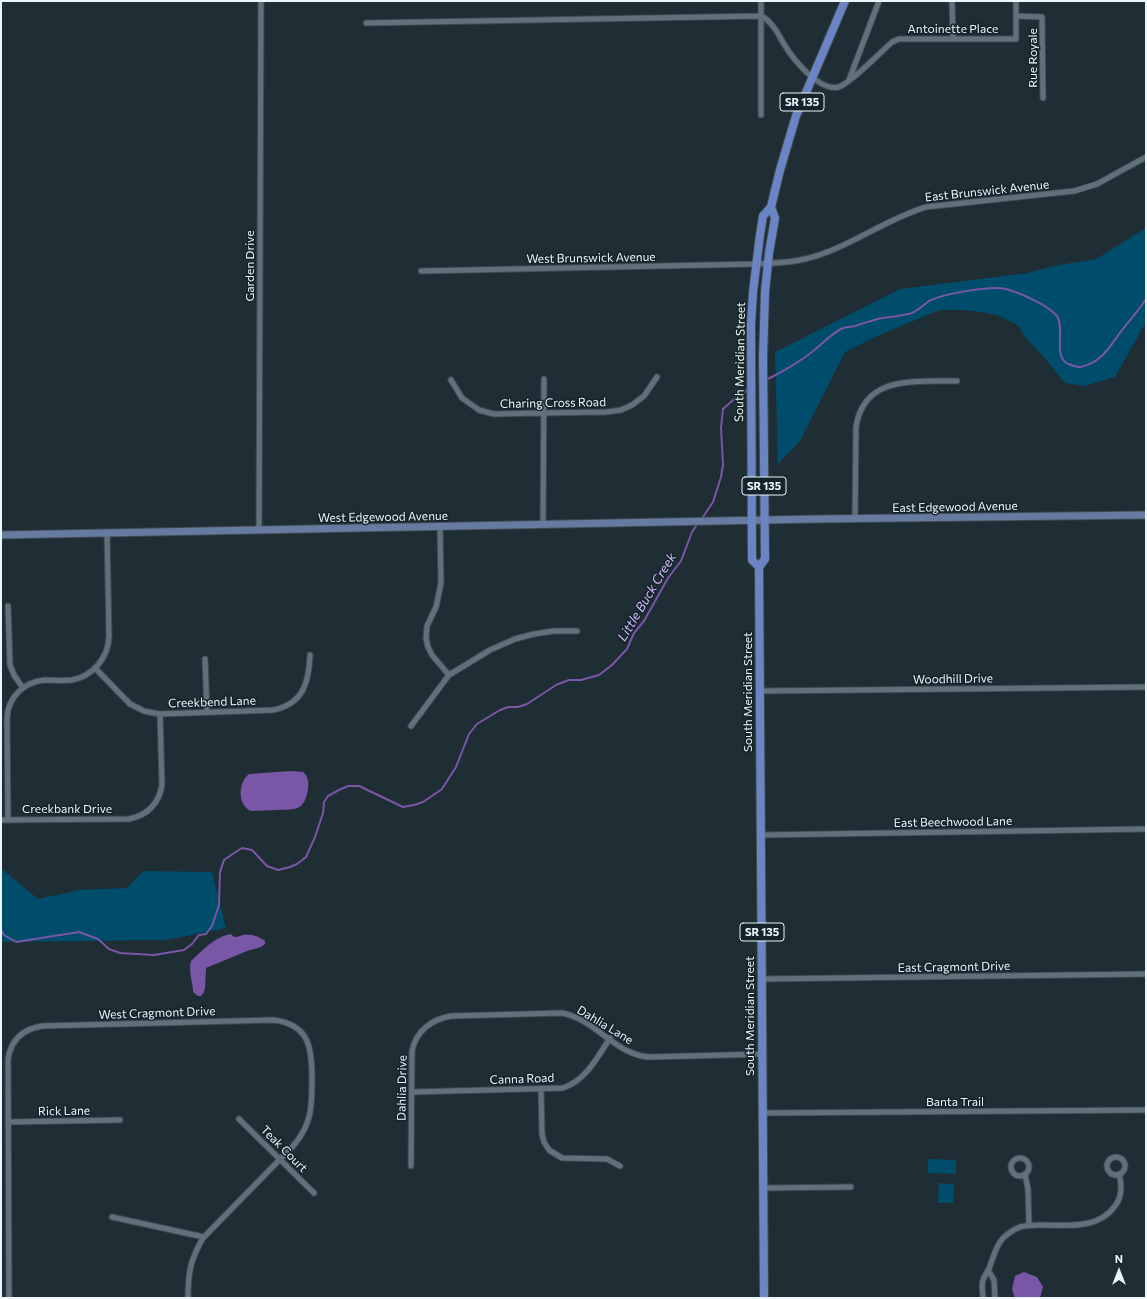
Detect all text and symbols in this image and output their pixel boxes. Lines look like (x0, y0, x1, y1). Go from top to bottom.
street label: Antoinette Place (908, 22, 998, 36)
street label: Rue Royale (1026, 28, 1040, 88)
road number: SR 135 (780, 93, 824, 111)
street label: East Brunswick Avenue (924, 177, 1050, 205)
street label: Garden Drive (243, 230, 257, 302)
street label: West Brunswick Avenue (526, 250, 656, 266)
street label: South Meridian Street (732, 302, 748, 422)
street label: Charing Cross Road (500, 395, 606, 411)
road number: SR 135 (742, 477, 786, 495)
street label: East Edgewood Avenue (892, 499, 1018, 515)
street label: West Edgewood Avenue (318, 509, 448, 525)
water label: Little Buck Creek (614, 550, 680, 644)
street label: South Meridian Street (741, 632, 755, 752)
street label: Woodhill Drive (913, 671, 993, 687)
street label: Creekbend Lane (168, 693, 256, 711)
street label: Creekbank Drive (22, 802, 112, 816)
street label: East Beechwood Lane (894, 814, 1012, 830)
road number: SR 135 (740, 923, 784, 941)
street label: South Meridian Street (743, 956, 757, 1076)
street label: East Cragmont Drive (898, 959, 1010, 975)
street label: Dahlia Lane (574, 1003, 636, 1047)
street label: West Cragmont Drive (98, 1004, 216, 1022)
street label: Dahlia Drive (394, 1055, 410, 1121)
street label: Canna Road (489, 1071, 555, 1087)
street label: Banta Trail (926, 1095, 984, 1109)
street label: Rick Lane (38, 1103, 90, 1119)
street label: Teak Court (258, 1123, 310, 1175)
north arrow (1099, 1251, 1139, 1291)
text: N (1115, 1252, 1123, 1265)

